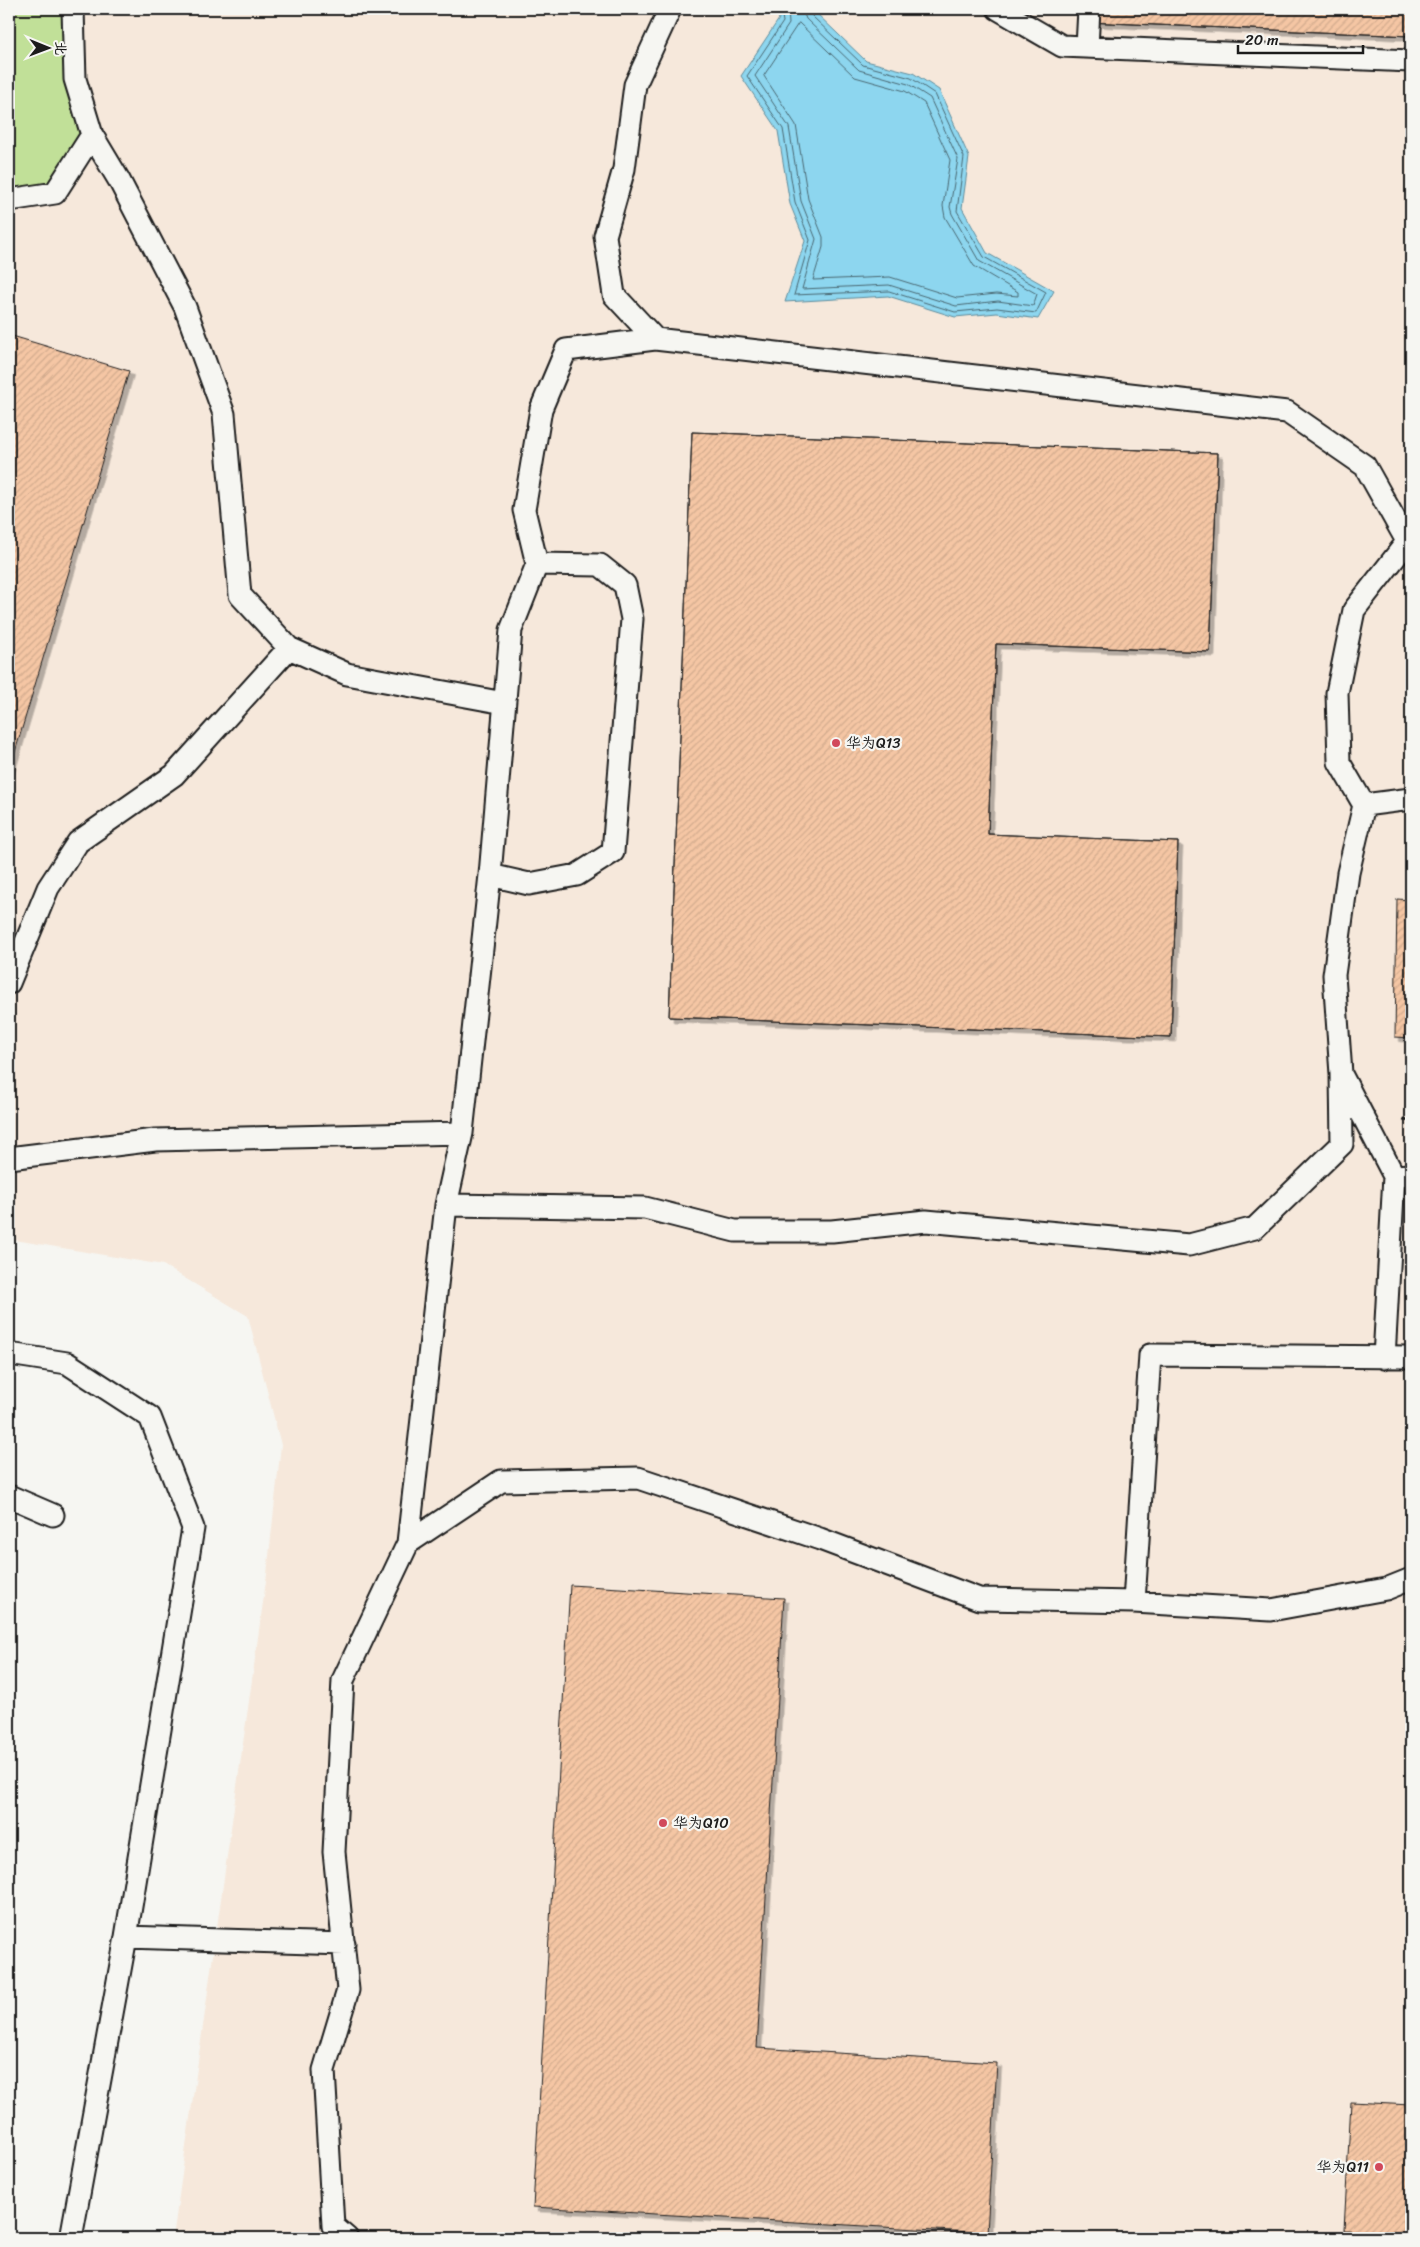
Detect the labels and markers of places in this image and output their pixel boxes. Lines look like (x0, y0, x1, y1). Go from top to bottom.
place label: 华为Q13 (846, 730, 900, 756)
marker: 华为Q13 (830, 737, 842, 749)
place label: 华为Q10 (673, 1810, 729, 1836)
marker: 华为Q10 (657, 1817, 669, 1829)
place label: 华为Q11 (1316, 2154, 1369, 2180)
marker: 华为Q11 (1373, 2161, 1385, 2173)

